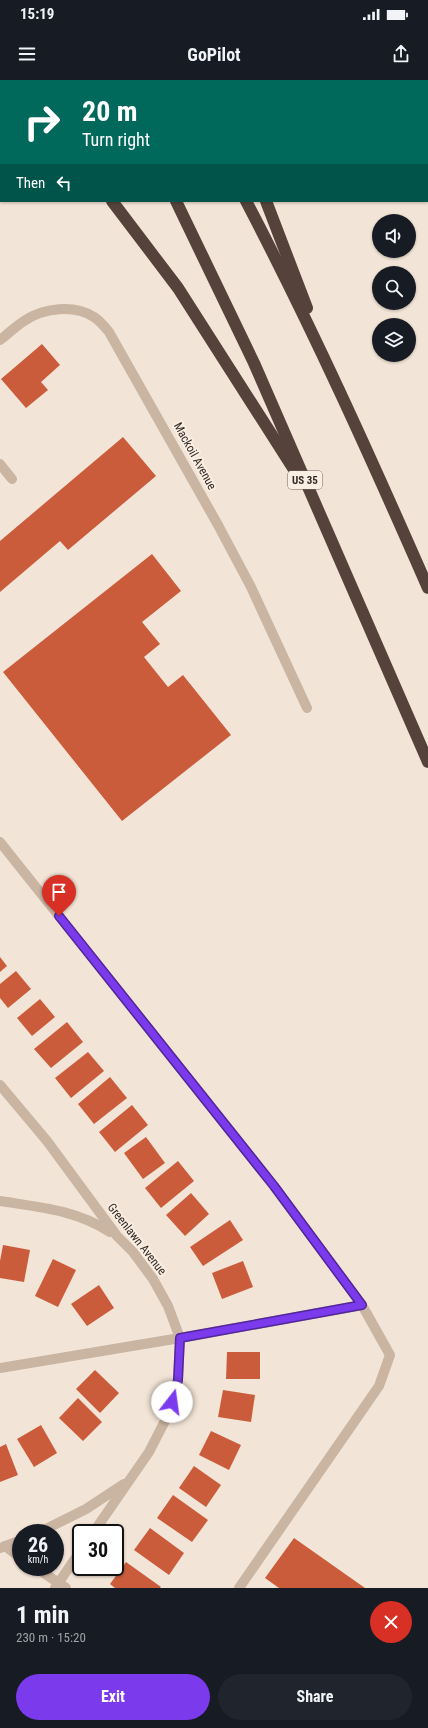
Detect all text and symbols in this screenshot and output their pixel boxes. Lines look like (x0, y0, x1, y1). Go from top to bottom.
text: 15:19 (20, 5, 54, 23)
icon: menu (16, 43, 38, 65)
icon: share (390, 43, 412, 65)
text: GoPilot (187, 44, 241, 65)
text: 20 m (82, 95, 138, 128)
icon: right (16, 96, 68, 148)
text: Turn right (82, 129, 150, 150)
icon: left (53, 172, 75, 194)
text: Then (16, 174, 45, 192)
map controls (372, 214, 416, 362)
button: sound (372, 214, 416, 258)
button: search (372, 266, 416, 310)
button: layers (372, 318, 416, 362)
street label: Mackoil Avenue (171, 420, 219, 492)
road number: US 35 (288, 471, 322, 489)
pin (42, 875, 76, 916)
icon: arrive (48, 881, 70, 903)
street label: Greenlawn Avenue (105, 1200, 170, 1278)
position arrow (151, 1381, 193, 1423)
speed limit sign: 30 (72, 1524, 124, 1576)
text: 26 (28, 1533, 48, 1557)
text: km/h (28, 1554, 48, 1565)
text: 1 min (16, 1601, 69, 1629)
button: close (370, 1601, 412, 1643)
text: 230 m · 15:20 (16, 1630, 86, 1645)
button: Exit (16, 1674, 210, 1720)
button: Share (218, 1674, 412, 1720)

